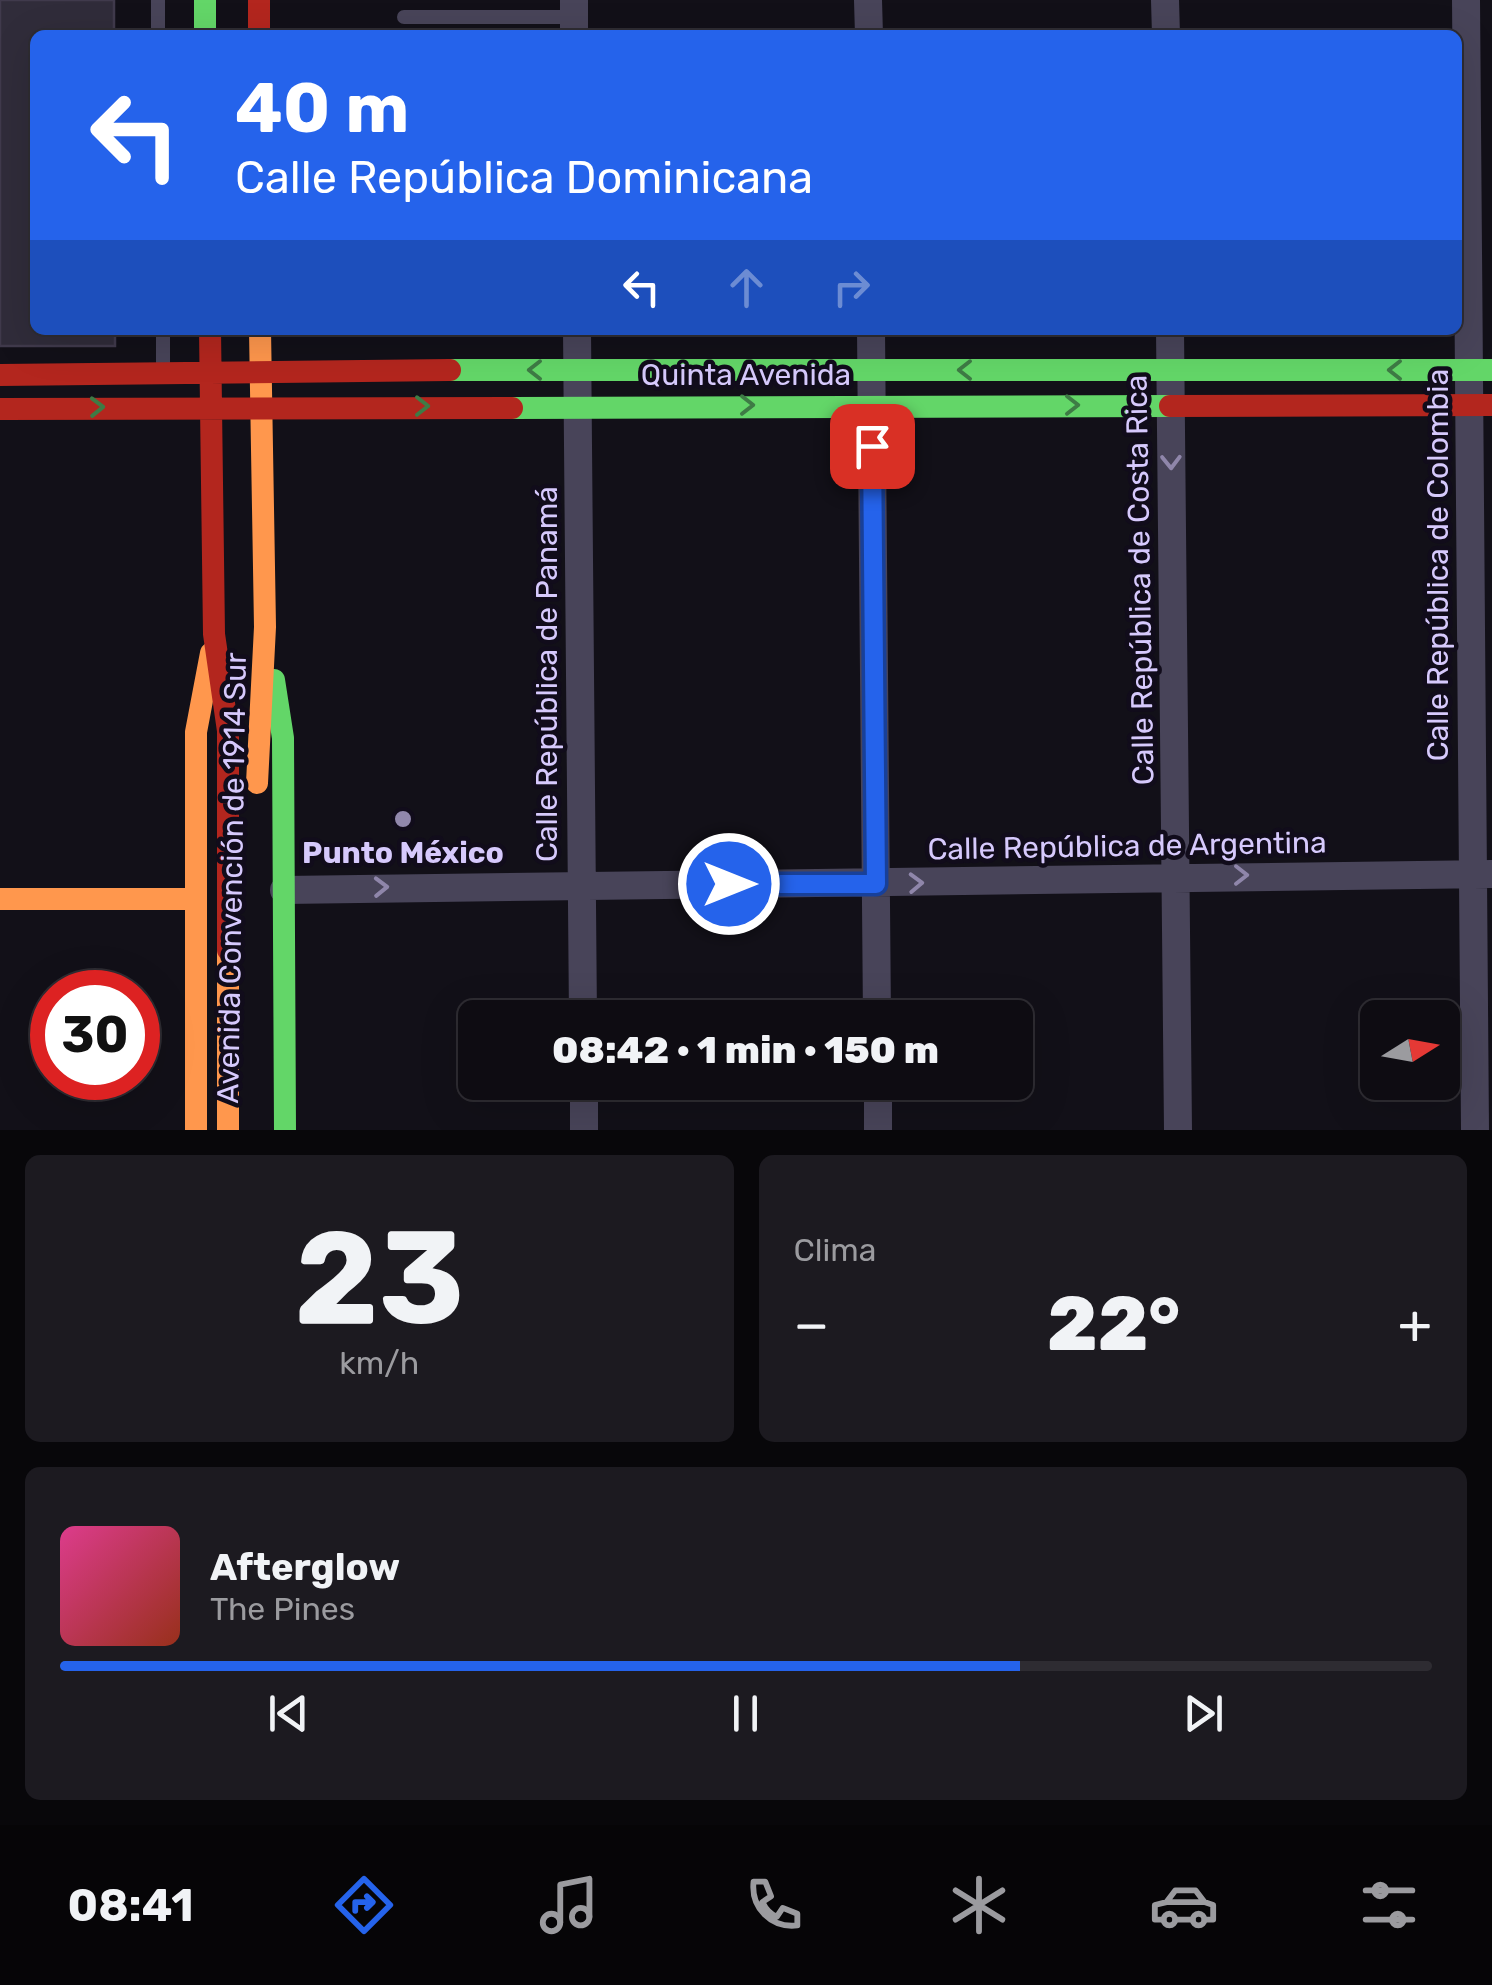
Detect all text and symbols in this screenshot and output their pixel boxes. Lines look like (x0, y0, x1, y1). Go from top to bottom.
text: 40 m (235, 67, 409, 150)
icon: left (70, 70, 200, 200)
text: Calle República Dominicana (235, 151, 813, 204)
icon: left (614, 260, 669, 315)
icon: ahead (719, 260, 774, 315)
icon: right (824, 260, 879, 315)
street label: Quinta Avenida (641, 357, 851, 393)
one-way arrow (526, 359, 542, 381)
one-way arrow (956, 359, 972, 381)
one-way arrow (1386, 359, 1402, 381)
street label: Calle República de Colombia (1420, 369, 1456, 761)
street label: Calle República de Costa Rica (1118, 374, 1162, 786)
one-way arrow (740, 394, 756, 416)
one-way arrow (1066, 394, 1081, 416)
one-way arrow (416, 395, 431, 417)
one-way arrow (90, 397, 106, 418)
pin (830, 404, 915, 489)
icon: arrive (845, 419, 900, 474)
one-way arrow (1161, 455, 1182, 471)
street label: Calle República de Panamá (529, 486, 565, 862)
street label: Avenida Convención de 1914 Sur (210, 651, 254, 1104)
marker: Punto México (392, 808, 414, 830)
street label: Calle República de Argentina (927, 825, 1327, 867)
position arrow (677, 832, 781, 936)
place label: Punto México (302, 835, 504, 871)
one-way arrow (1234, 864, 1249, 886)
one-way arrow (909, 873, 925, 894)
one-way arrow (374, 877, 390, 898)
speed limit sign: 30 (30, 970, 160, 1100)
north arrow (1360, 1000, 1460, 1100)
map controls (1360, 1000, 1460, 1100)
text: 08:42 · 1 min · 150 m (552, 1027, 939, 1073)
text: 23 (294, 1201, 464, 1356)
text: Clima (794, 1231, 876, 1269)
text: 22° (1047, 1280, 1180, 1369)
text: − (794, 1292, 829, 1357)
text: + (1398, 1292, 1432, 1357)
text: km/h (339, 1344, 419, 1382)
text: Afterglow (210, 1544, 400, 1590)
text: The Pines (210, 1590, 355, 1628)
icon: previous (261, 1686, 316, 1741)
icon: pause (718, 1686, 773, 1741)
icon: next (1176, 1686, 1231, 1741)
icon: directions (329, 1870, 399, 1940)
icon: music (534, 1870, 604, 1940)
icon: phone (739, 1870, 809, 1940)
icon: climate (944, 1870, 1014, 1940)
icon: car (1149, 1870, 1219, 1940)
icon: filters (1354, 1870, 1424, 1940)
text: 08:41 (68, 1879, 194, 1932)

